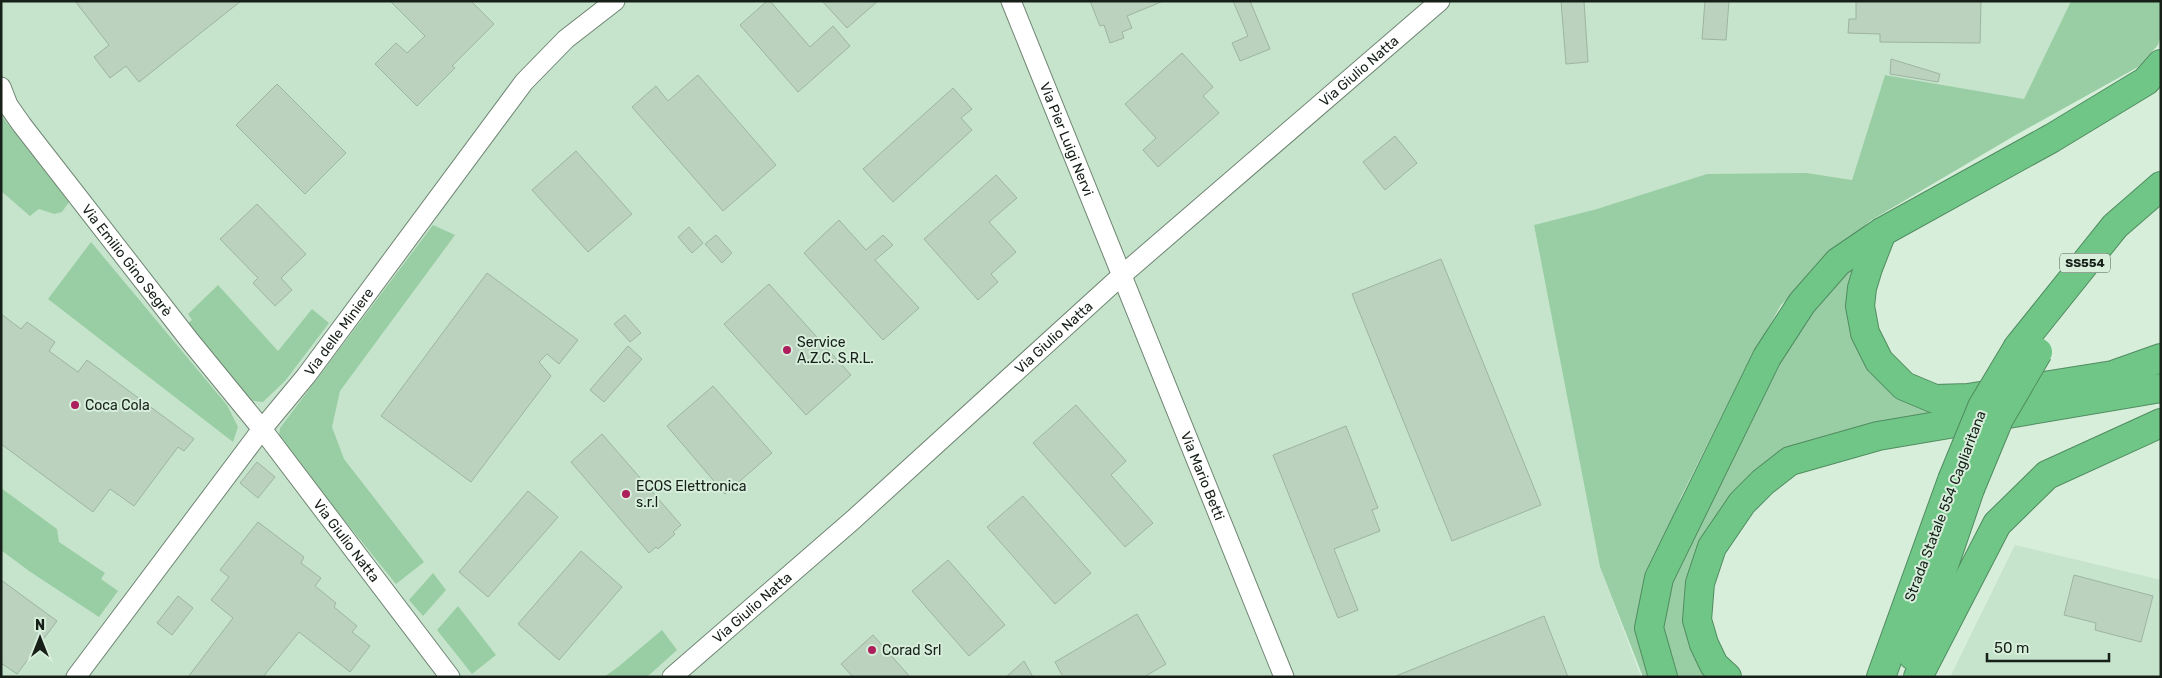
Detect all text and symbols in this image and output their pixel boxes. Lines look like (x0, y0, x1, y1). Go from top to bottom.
street label: Via Giulio Natta (1316, 32, 1402, 110)
street label: Via Pier Luigi Nervi (1036, 80, 1097, 199)
street label: Via Emilio Gino Segrè (78, 201, 176, 320)
road number: SS554 (2060, 254, 2110, 272)
street label: Via delle Miniere (301, 285, 377, 379)
street label: Via Giulio Natta (1012, 298, 1097, 377)
place label: Service A.Z.C. S.R.L. (797, 334, 874, 367)
marker: Service A.Z.C. S.R.L. (781, 344, 793, 356)
place label: Coca Cola (85, 397, 150, 414)
marker: Coca Cola (69, 399, 81, 411)
street label: Strada Statale 554 Cagliaritana (1901, 408, 1990, 604)
street label: Via Mario Betti (1177, 429, 1228, 523)
place label: ECOS Elettronica s.r.l (636, 478, 747, 511)
marker: ECOS Elettronica s.r.l (620, 488, 632, 500)
street label: Via Giulio Natta (309, 496, 383, 586)
street label: Via Giulio Natta (709, 569, 796, 647)
north arrow (15, 613, 65, 663)
text: N (35, 617, 45, 634)
scale bar (1987, 630, 2110, 662)
text: 50 m (1994, 639, 2029, 657)
place label: Corad Srl (882, 642, 941, 659)
marker: Corad Srl (866, 644, 878, 656)

